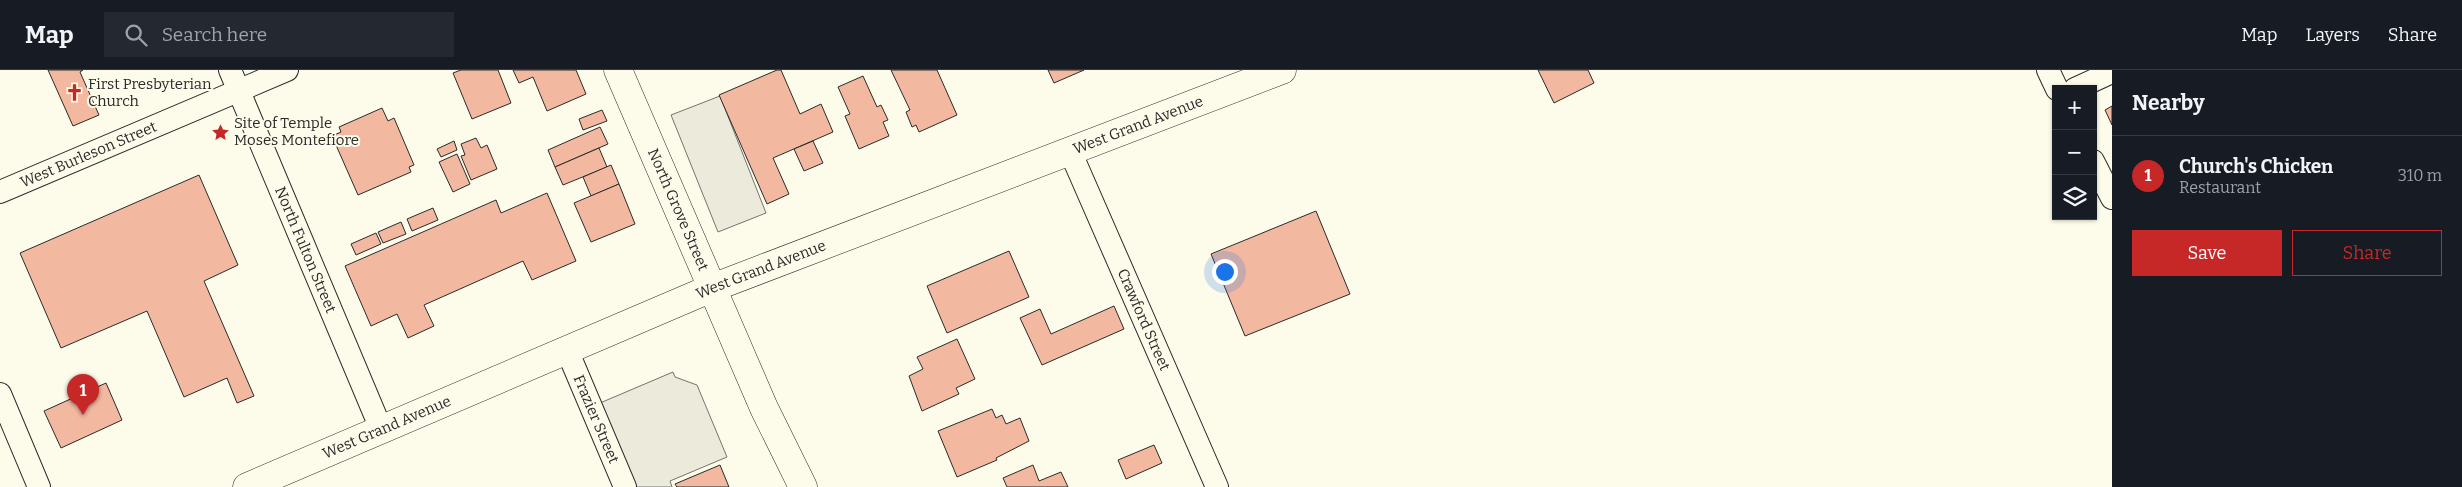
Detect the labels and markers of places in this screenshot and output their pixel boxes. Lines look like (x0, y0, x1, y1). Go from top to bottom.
place label: First Presbyterian Church (88, 75, 212, 110)
church icon: First Presbyterian Church (64, 83, 84, 103)
place label: Site of Temple Moses Montefiore (234, 114, 359, 149)
place icon: Site of Temple Moses Montefiore (210, 122, 230, 142)
pin: 1 (67, 374, 99, 415)

